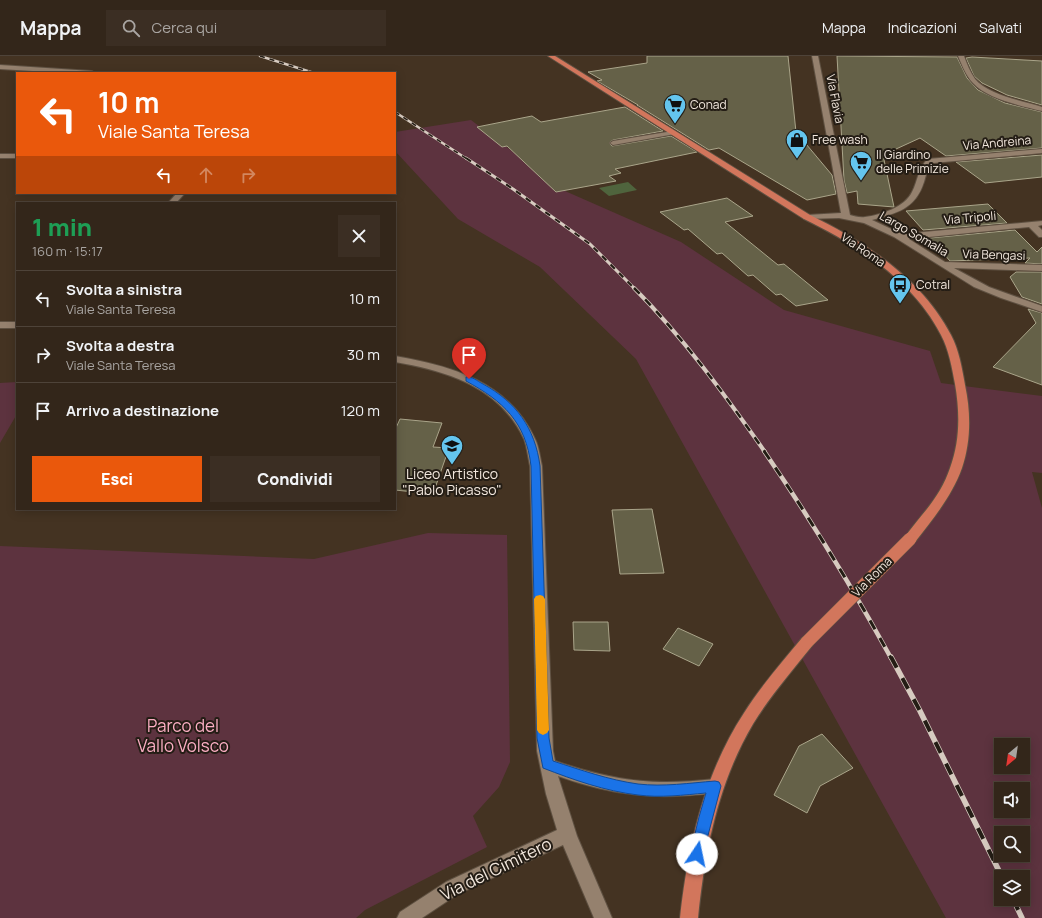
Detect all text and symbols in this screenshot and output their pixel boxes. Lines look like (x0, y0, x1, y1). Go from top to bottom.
search box (106, 10, 386, 46)
text: Mappa (20, 15, 82, 41)
icon: search (120, 17, 142, 39)
text: Cerca qui (152, 17, 217, 38)
text: Mappa (822, 18, 866, 37)
text: Indicazioni (888, 18, 957, 37)
text: Salvati (979, 18, 1022, 37)
street label: Via Flavia (822, 73, 849, 125)
text: 10 m (98, 83, 159, 121)
icon: left (32, 88, 84, 140)
supermarket icon: Conad (662, 92, 688, 125)
place label: Conad (690, 96, 727, 113)
text: Viale Santa Teresa (98, 119, 250, 143)
shop icon: Free wash (784, 127, 810, 160)
place label: Free wash (812, 131, 868, 148)
street label: Via Andreina (962, 131, 1032, 154)
place label: Il Giardino delle Primizie (876, 146, 949, 177)
supermarket icon: Il Giardino delle Primizie (848, 149, 874, 182)
icon: left (153, 164, 175, 186)
icon: ahead (195, 164, 217, 186)
icon: right (237, 164, 259, 186)
street label: Largo Somalia (877, 207, 952, 260)
street label: Via Tripoli (943, 207, 997, 228)
text: 1 min (32, 210, 92, 243)
button: close (338, 215, 380, 257)
street label: Via Roma (838, 228, 889, 271)
text: 160 m · 15:17 (32, 242, 103, 260)
street label: Via Bengasi (962, 245, 1026, 264)
bus stop icon: Cotral (887, 272, 913, 305)
place label: Cotral (916, 276, 950, 293)
text: Svolta a sinistra (66, 279, 182, 300)
icon: left (32, 288, 54, 310)
text: 10 m (349, 288, 380, 309)
text: Viale Santa Teresa (66, 300, 176, 318)
text: Svolta a destra (66, 335, 174, 356)
pin (452, 338, 486, 379)
icon: right (32, 344, 54, 366)
text: 30 m (347, 344, 380, 365)
icon: arrive (458, 344, 480, 366)
text: Viale Santa Teresa (66, 356, 176, 374)
icon: arrive (32, 400, 54, 422)
text: Arrivo a destinazione (66, 400, 219, 421)
text: 120 m (341, 400, 380, 421)
school or university icon: Liceo Artistico "Pablo Picasso" (439, 433, 465, 466)
button: Esci (32, 456, 202, 502)
button: Condividi (210, 456, 380, 502)
place label: Liceo Artistico "Pablo Picasso" (402, 464, 502, 499)
street label: Via Roma (848, 553, 895, 600)
park label: Parco del Vallo Volsco (137, 714, 229, 757)
north arrow (994, 738, 1030, 774)
map controls (994, 738, 1030, 906)
button: sound (994, 782, 1030, 818)
button: search (994, 826, 1030, 862)
street label: Via del Cimitero (436, 832, 555, 905)
position arrow (676, 833, 718, 875)
button: layers (994, 870, 1030, 906)

